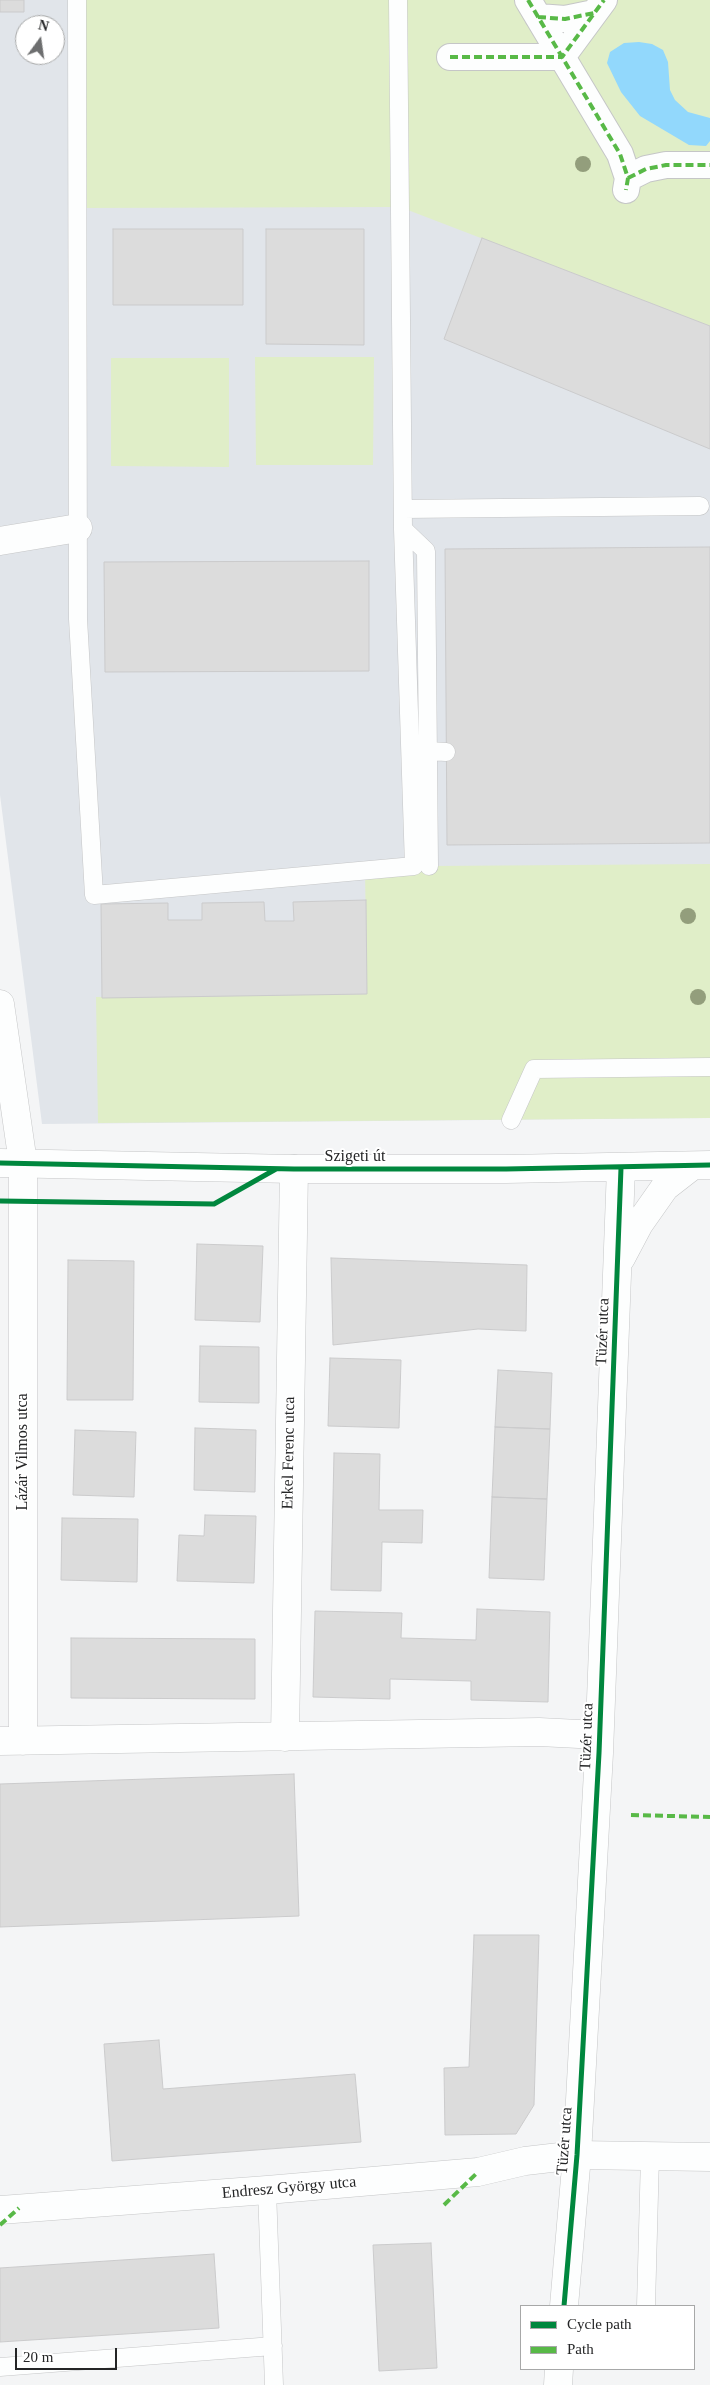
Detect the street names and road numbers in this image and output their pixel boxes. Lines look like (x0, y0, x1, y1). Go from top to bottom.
street label: Szigeti út (325, 1147, 385, 1167)
street label: Tüzér utca (592, 1298, 614, 1366)
street label: Lázár Vilmos utca (13, 1393, 33, 1511)
street label: Erkel Ferenc utca (278, 1396, 300, 1510)
street label: Tüzér utca (576, 1703, 598, 1771)
street label: Tüzér utca (553, 2106, 577, 2176)
street label: Endresz György utca (221, 2173, 357, 2203)

